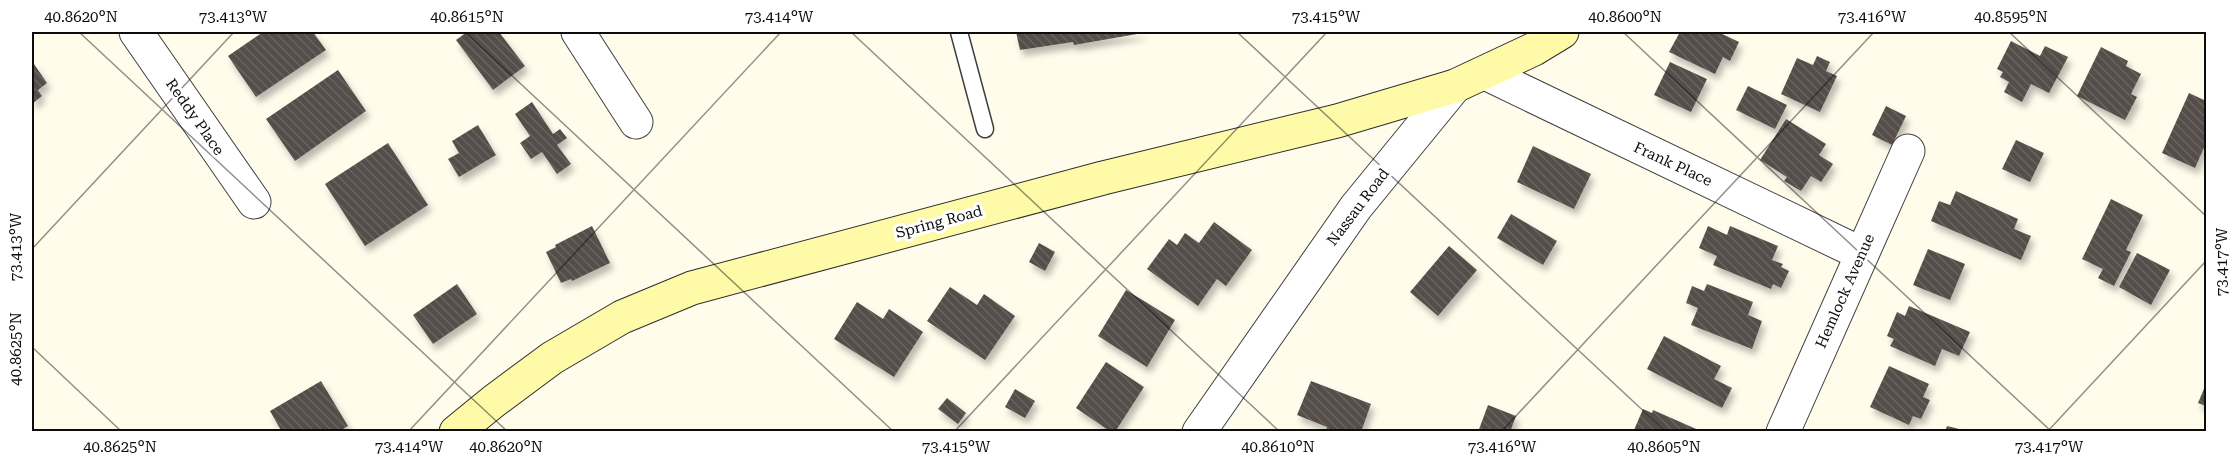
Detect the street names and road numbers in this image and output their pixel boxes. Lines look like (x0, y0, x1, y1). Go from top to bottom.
street label: Reddy Place (162, 75, 228, 159)
street label: Frank Place (1631, 138, 1715, 190)
street label: Nassau Road (1323, 165, 1393, 249)
street label: Spring Road (894, 202, 985, 242)
street label: Hemlock Avenue (1812, 231, 1878, 351)

